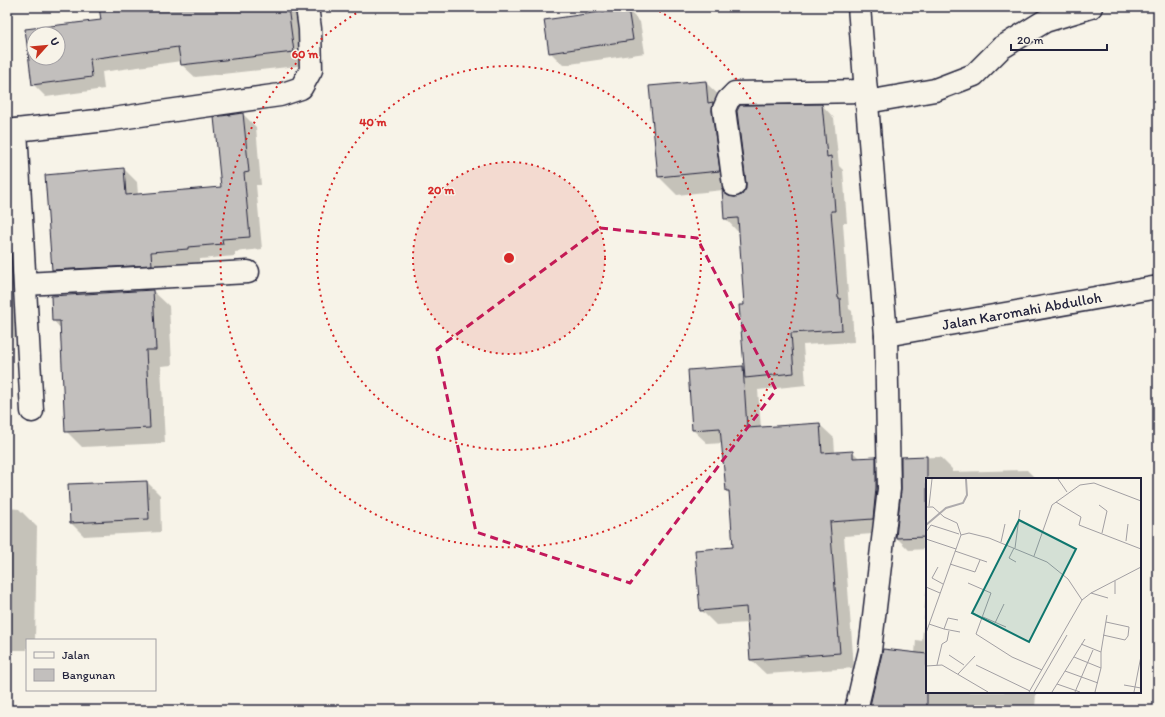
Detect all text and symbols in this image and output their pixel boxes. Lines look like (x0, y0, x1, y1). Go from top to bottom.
north arrow (26, 26, 66, 66)
scale bar (1011, 26, 1107, 52)
text: 20 m (1017, 33, 1044, 47)
text: U (47, 35, 62, 48)
text: 60 m (292, 47, 319, 61)
text: 40 m (359, 115, 388, 129)
text: 20 m (428, 183, 455, 197)
centre of rings (502, 251, 516, 265)
street label: Jalan Karomahi Abdulloh (941, 288, 1103, 334)
inset map (926, 478, 1141, 693)
legend (26, 639, 156, 691)
text: Jalan (62, 648, 90, 662)
text: Bangunan (62, 668, 115, 682)

